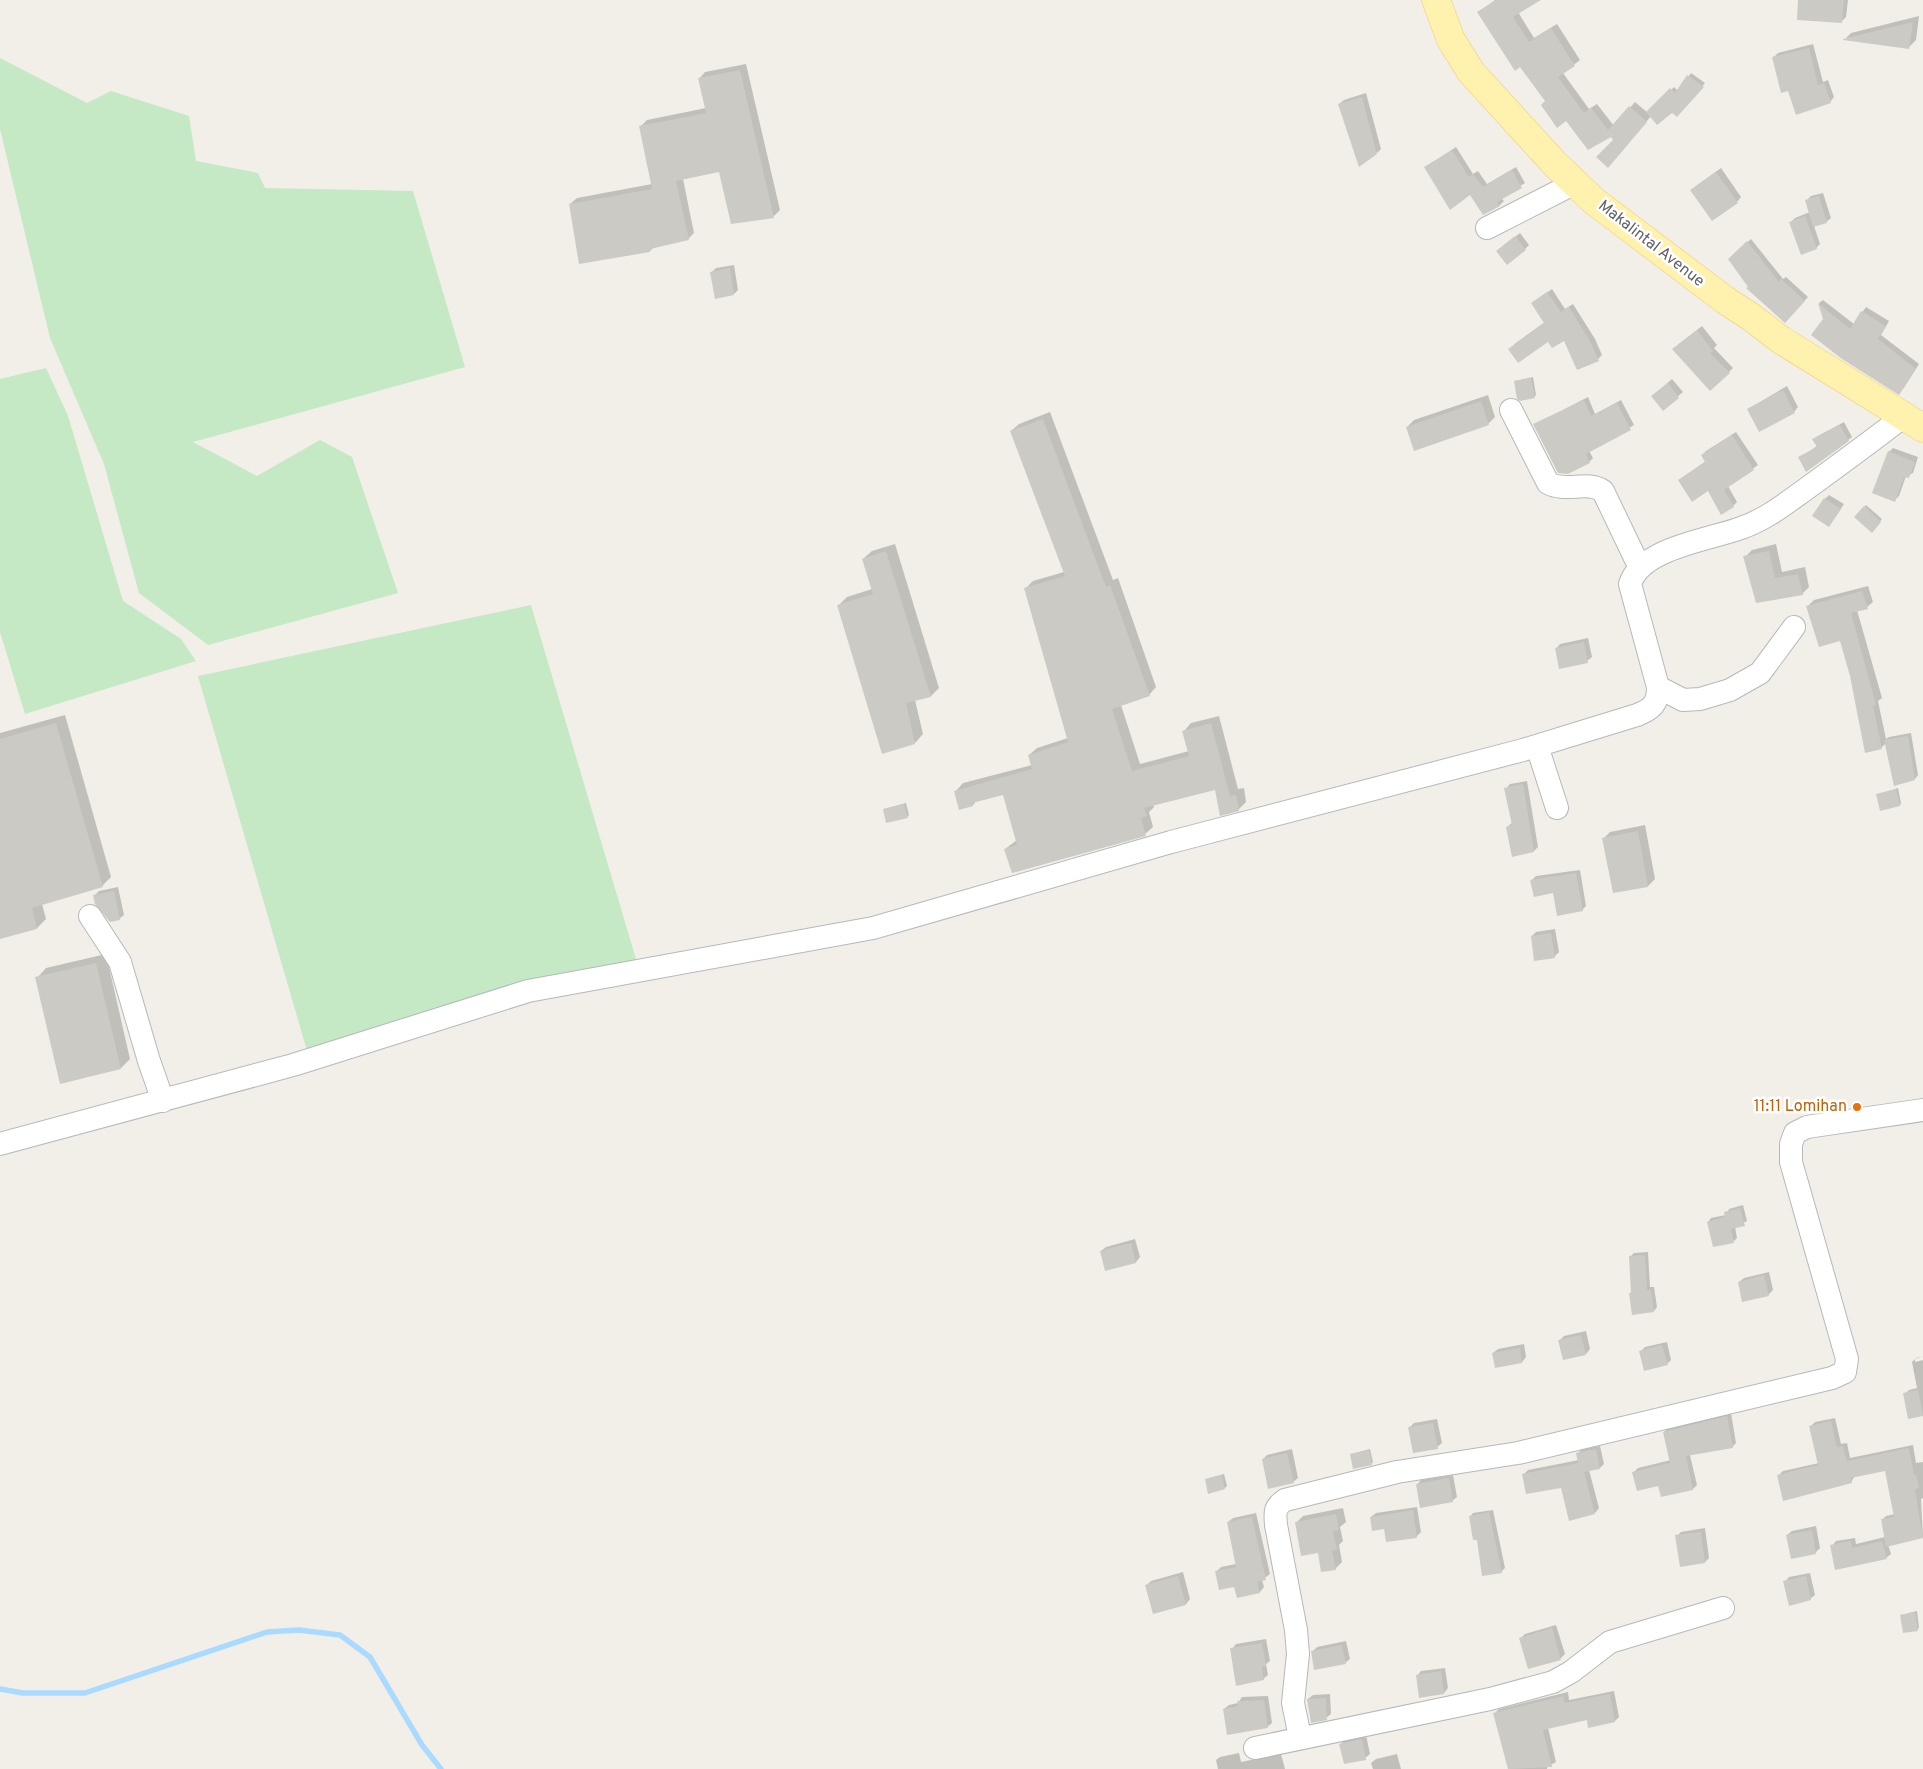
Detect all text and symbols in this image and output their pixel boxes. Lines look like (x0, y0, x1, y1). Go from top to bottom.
street label: Makalintal Avenue (1594, 196, 1708, 292)
place label: 11:11 Lomihan (1754, 1097, 1847, 1117)
marker: 11:11 Lomihan (1851, 1101, 1863, 1113)

